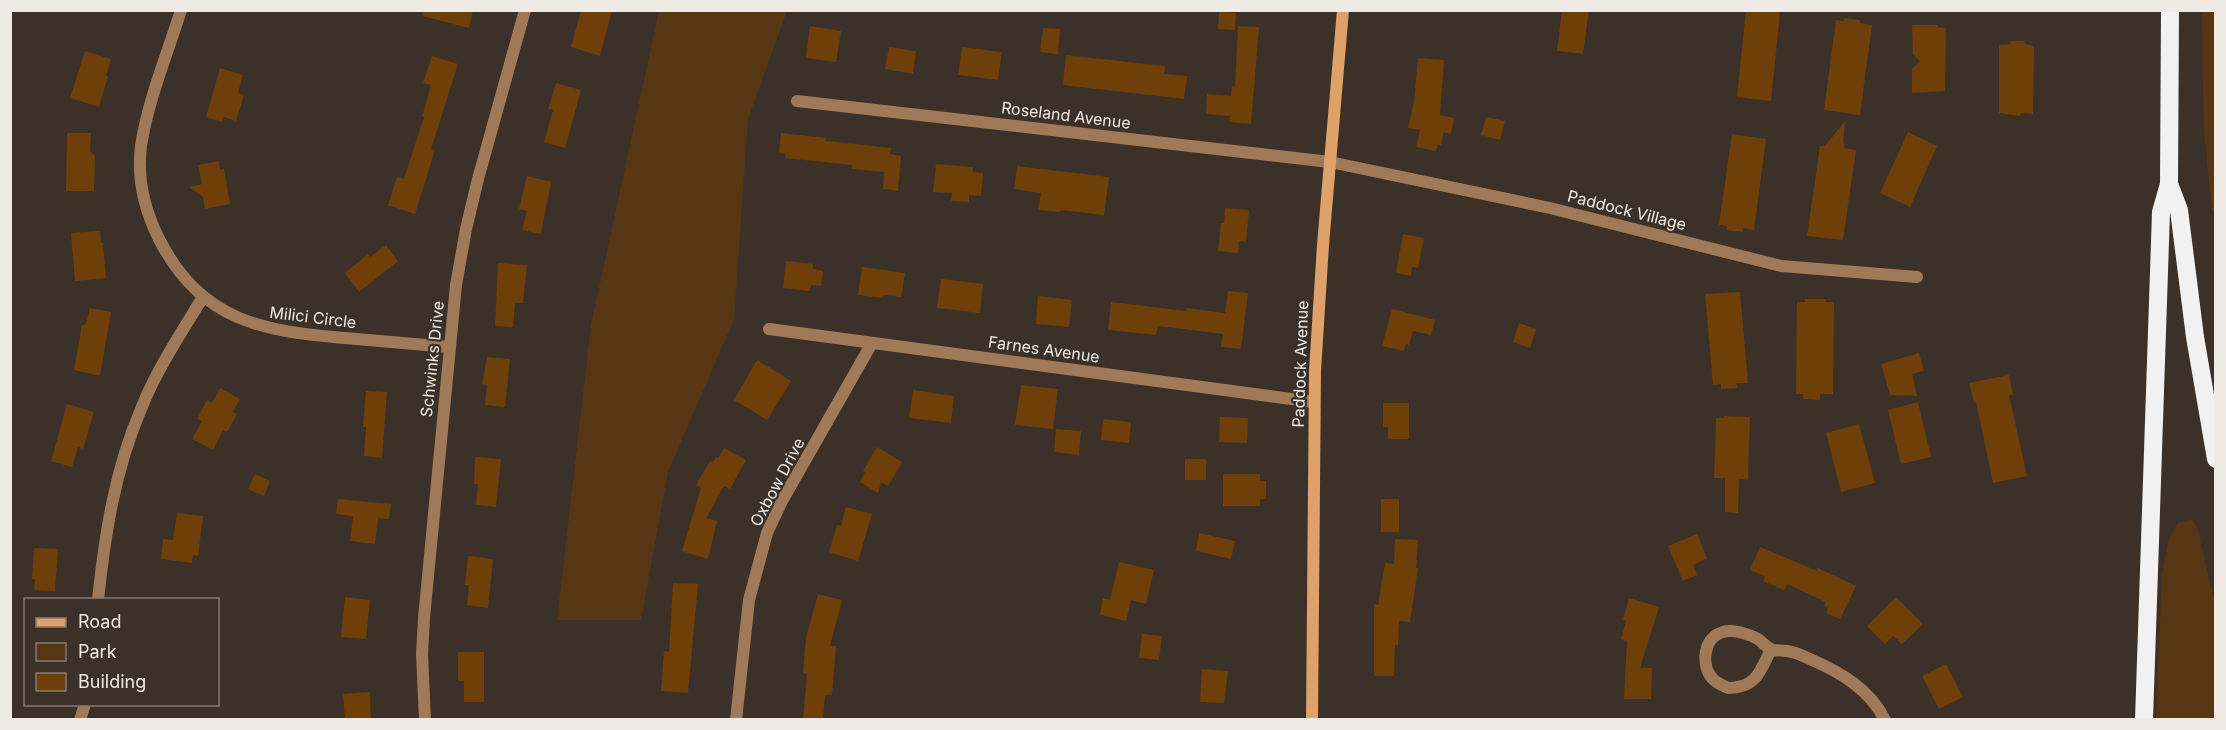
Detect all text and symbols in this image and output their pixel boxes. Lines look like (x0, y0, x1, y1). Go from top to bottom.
street label: Roseland Avenue (1000, 97, 1132, 133)
street label: Paddock Village (1566, 186, 1688, 234)
street label: Schwinks Drive (416, 300, 448, 418)
street label: Paddock Avenue (1288, 300, 1312, 428)
street label: Milici Circle (268, 302, 358, 332)
street label: Farnes Avenue (987, 331, 1101, 367)
street label: Oxbow Drive (745, 434, 809, 530)
legend (24, 598, 219, 706)
text: Road (78, 611, 121, 632)
text: Park (78, 641, 117, 662)
text: Building (78, 671, 146, 692)

